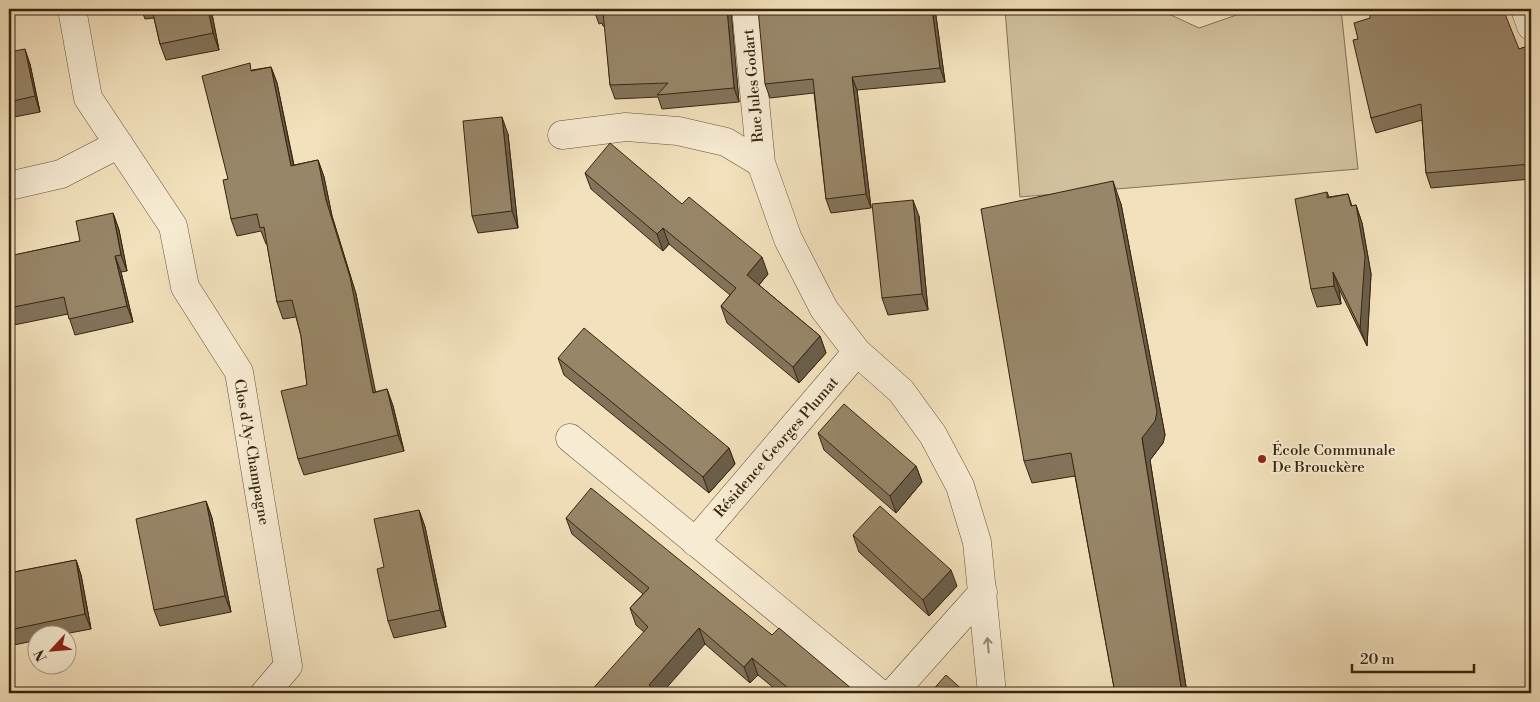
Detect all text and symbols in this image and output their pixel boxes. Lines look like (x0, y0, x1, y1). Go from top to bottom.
street label: Rue Jules Godart (739, 28, 768, 144)
street label: Résidence Georges Plumat (710, 373, 843, 522)
street label: Clos d'Ay-Champagne (229, 378, 274, 527)
place label: École Communale De Brouckère (1272, 440, 1396, 477)
marker: École Communale De Brouckère (1256, 453, 1268, 465)
north arrow (28, 624, 78, 674)
one-way arrow (983, 637, 992, 653)
scale bar (1352, 642, 1475, 674)
text: N (31, 646, 52, 664)
text: 20 m (1360, 650, 1395, 669)

